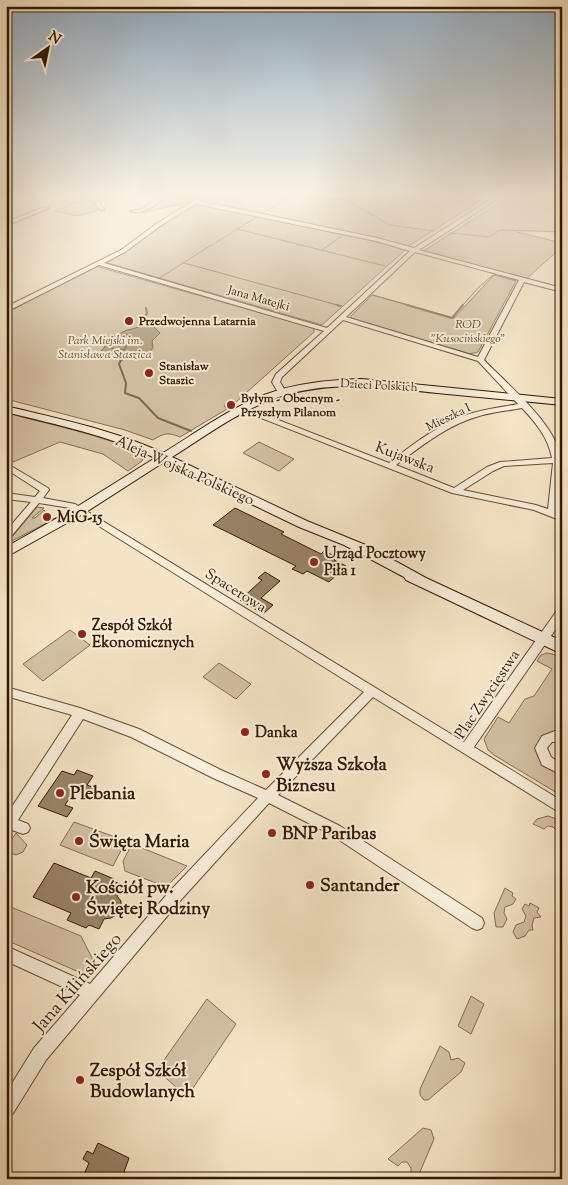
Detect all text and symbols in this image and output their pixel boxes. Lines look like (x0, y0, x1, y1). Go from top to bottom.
north arrow (22, 22, 72, 72)
text: N (44, 27, 64, 50)
street label: Jana Matejki (225, 281, 292, 317)
place label: Przedwojenna Latarnia (138, 313, 256, 331)
marker: Przedwojenna Latarnia (123, 315, 135, 327)
park label: ROD "Kusocińskiego" (431, 316, 505, 348)
park label: Park Miejski im. Stanisława Staszica (58, 332, 152, 364)
place label: Stanisław Staszic (159, 358, 209, 390)
marker: Stanisław Staszic (143, 367, 155, 379)
street label: Dzieci Polskich (340, 375, 418, 397)
place label: Byłym - Obecnym - Przyszłym Pilanom (240, 390, 340, 422)
marker: Byłym - Obecnym - Przyszłym Pilanom (225, 399, 237, 411)
street label: Mieszka I (423, 399, 474, 436)
street label: Aleja Wojska Polskiego (112, 431, 257, 511)
street label: Kujawska (372, 437, 437, 479)
place label: MiG-15 (57, 508, 103, 529)
marker: MiG-15 (41, 511, 53, 523)
place label: Urząd Pocztowy Piła 1 (324, 544, 426, 582)
marker: Urząd Pocztowy Piła 1 (308, 556, 320, 568)
street label: Spacerowa (200, 564, 270, 619)
place label: Zespół Szkół Ekonomicznych (92, 616, 195, 654)
marker: Zespół Szkół Ekonomicznych (76, 628, 88, 640)
street label: Plac Zwycięstwa (451, 646, 526, 743)
place label: Danka (255, 723, 298, 744)
marker: Danka (239, 726, 251, 738)
place label: Wyższa Szkoła Biznesu (276, 753, 388, 800)
marker: Wyższa Szkoła Biznesu (260, 768, 272, 780)
place label: Plebania (70, 782, 136, 808)
marker: Plebania (54, 787, 66, 799)
place label: BNP Paribas (282, 822, 376, 848)
marker: BNP Paribas (266, 827, 278, 839)
place label: Święta Maria (89, 829, 190, 856)
marker: Święta Maria (73, 835, 85, 847)
place label: Santander (320, 874, 400, 900)
place label: Kościół pw. Świętej Rodziny (86, 876, 210, 923)
marker: Santander (304, 879, 316, 891)
marker: Kościół pw. Świętej Rodziny (70, 891, 82, 903)
street label: Jana Kilińskiego (27, 928, 129, 1039)
place label: Zespół Szkół Budowlanych (90, 1059, 195, 1106)
marker: Zespół Szkół Budowlanych (74, 1074, 86, 1086)

